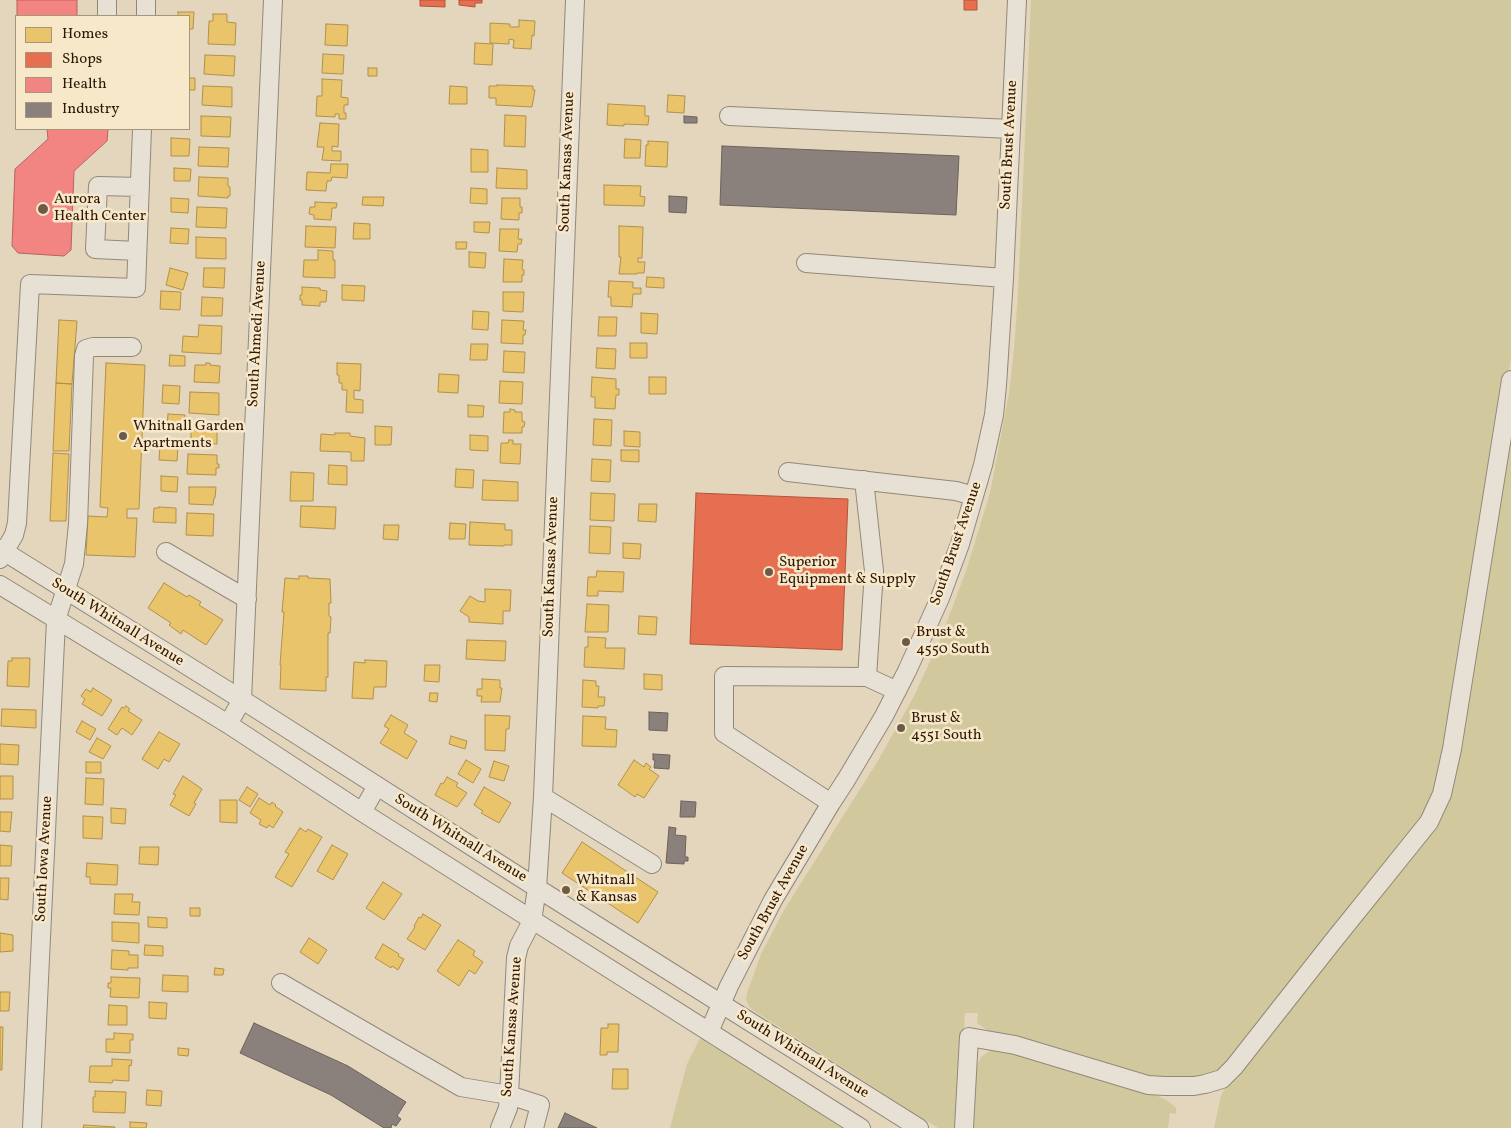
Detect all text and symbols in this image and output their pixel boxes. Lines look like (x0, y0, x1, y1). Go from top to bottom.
legend (15, 15, 190, 130)
text: Homes (62, 24, 108, 45)
text: Shops (62, 49, 102, 70)
text: Health (62, 74, 107, 95)
street label: South Brust Avenue (998, 80, 1022, 210)
street label: South Kansas Avenue (557, 91, 579, 233)
text: Industry (62, 99, 119, 120)
place label: Aurora Health Center (54, 191, 146, 226)
marker: Aurora Health Center (36, 202, 50, 216)
street label: South Ahmedi Avenue (245, 260, 271, 408)
place label: Whitnall Garden Apartments (133, 418, 244, 453)
marker: Whitnall Garden Apartments (117, 430, 129, 442)
street label: South Brust Avenue (927, 480, 987, 608)
street label: South Kansas Avenue (541, 496, 563, 638)
place label: Superior Equipment & Supply (779, 554, 916, 589)
marker: Superior Equipment & Supply (763, 566, 775, 578)
street label: South Whitnall Avenue (47, 575, 187, 671)
place label: Brust & 4550 South (916, 624, 990, 659)
marker: Brust & 4550 South (900, 636, 912, 648)
place label: Brust & 4551 South (911, 710, 982, 745)
marker: Brust & 4551 South (895, 722, 907, 734)
street label: South Whitnall Avenue (390, 791, 530, 887)
street label: South Iowa Avenue (33, 796, 57, 922)
street label: South Brust Avenue (735, 842, 813, 964)
place label: Whitnall & Kansas (576, 872, 637, 907)
marker: Whitnall & Kansas (560, 884, 572, 896)
street label: South Kansas Avenue (499, 956, 527, 1098)
street label: South Whitnall Avenue (732, 1007, 872, 1103)

